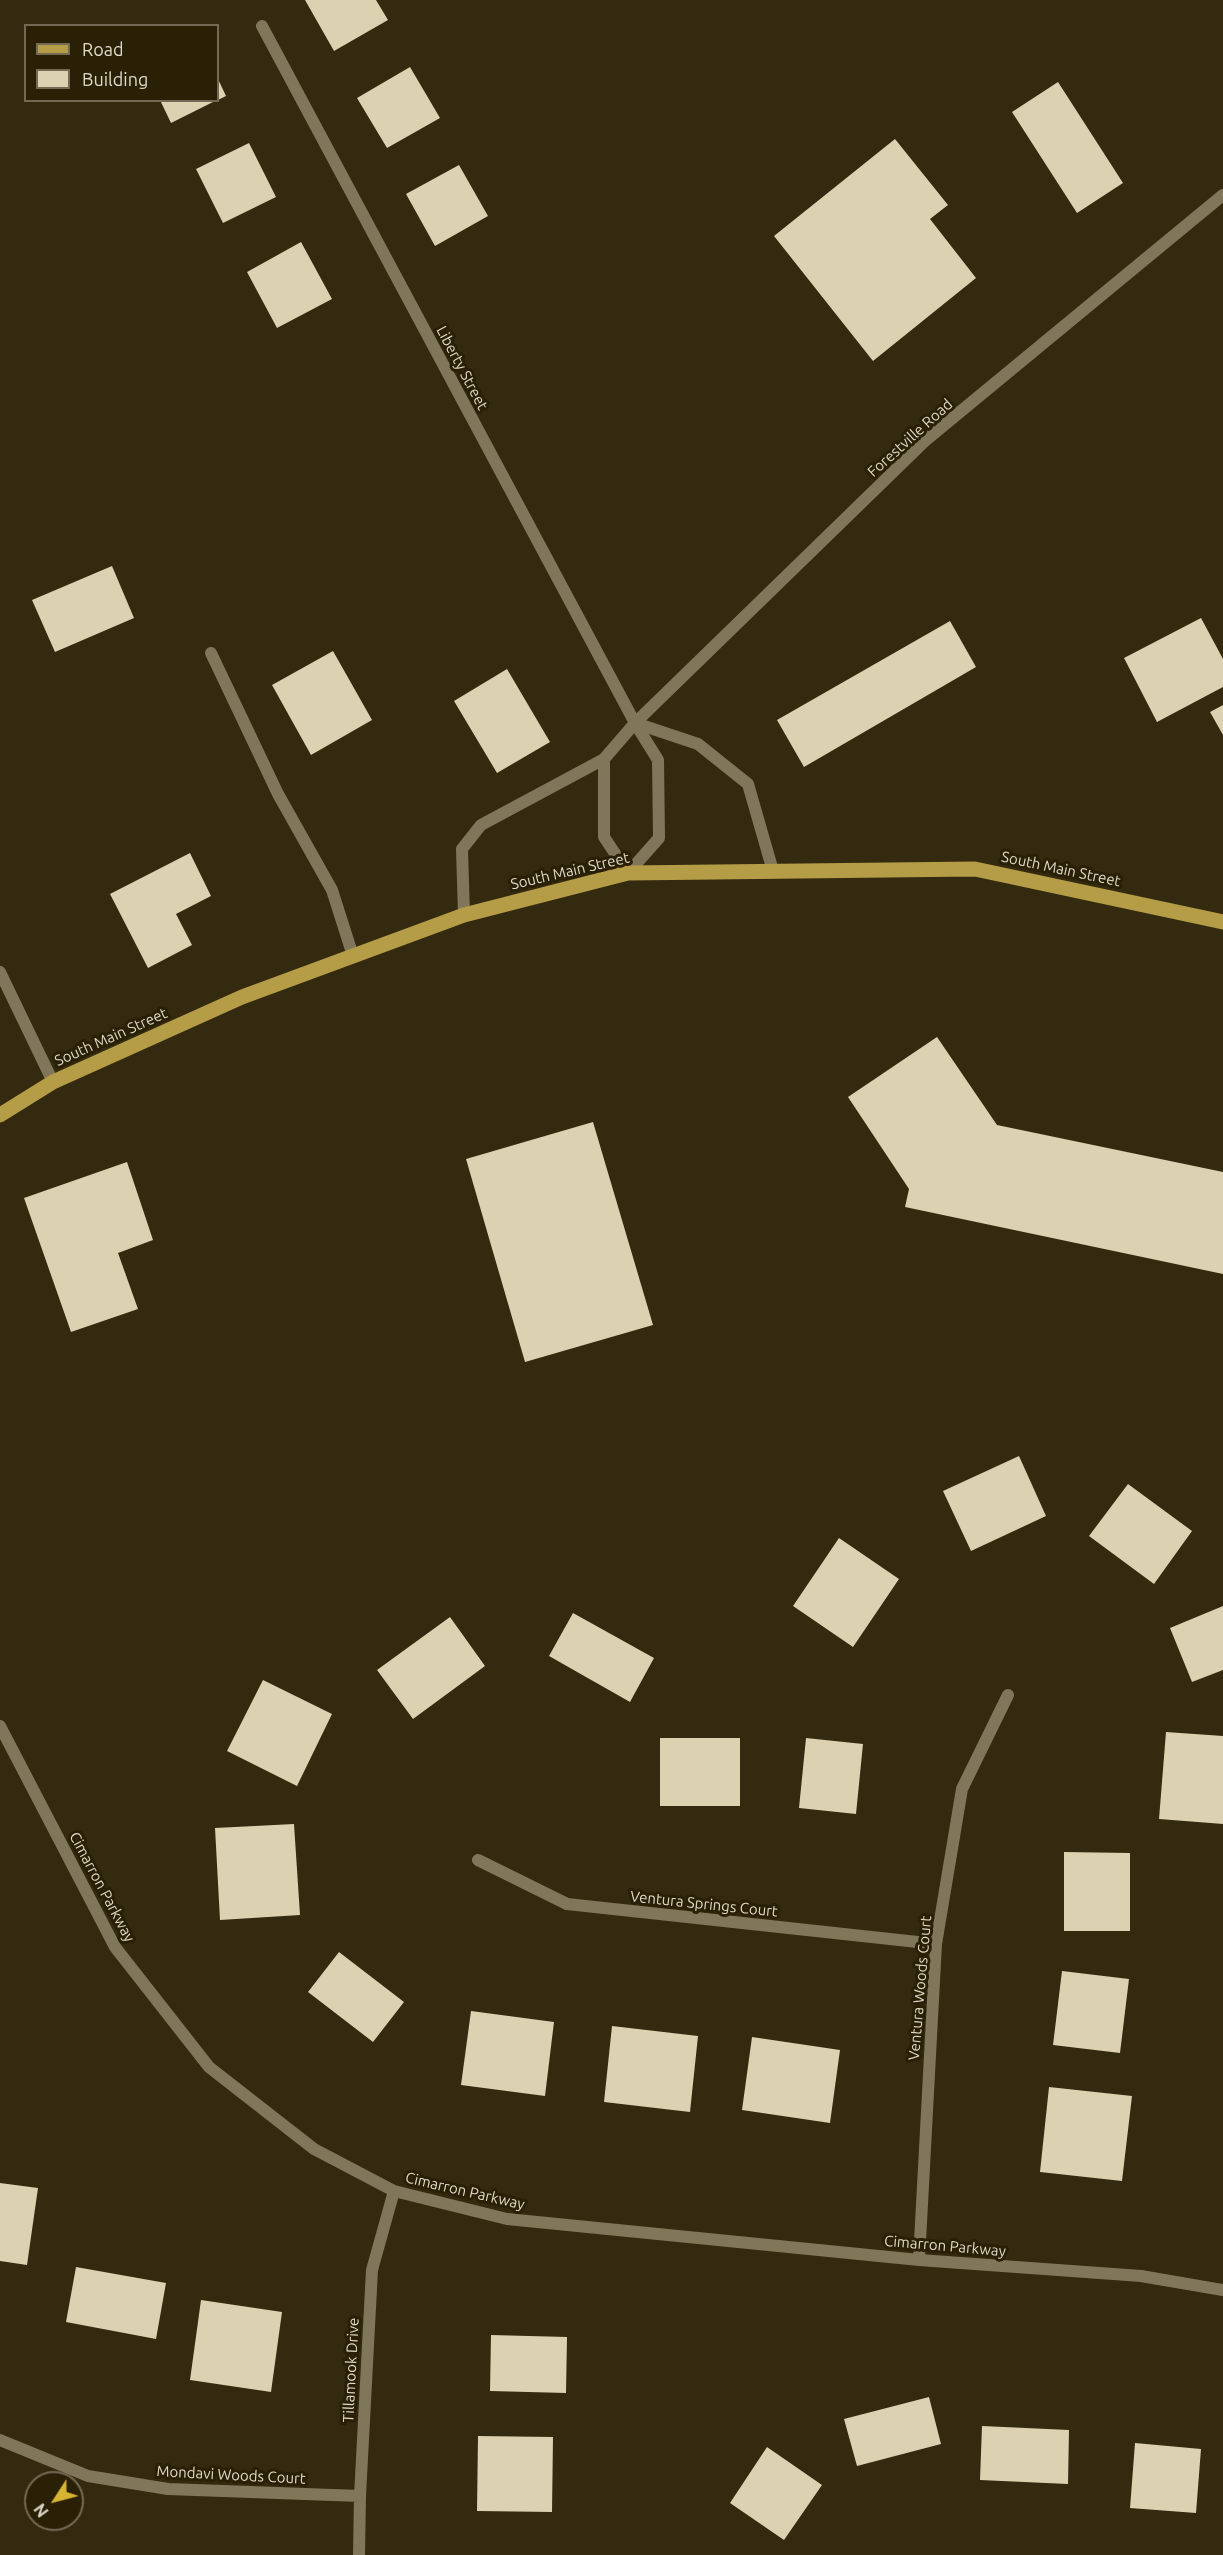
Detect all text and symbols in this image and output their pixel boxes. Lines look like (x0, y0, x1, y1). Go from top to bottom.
legend (24, 24, 219, 102)
text: Road (82, 39, 124, 59)
text: Building (82, 69, 148, 89)
street label: Liberty Street (432, 323, 492, 413)
street label: Forestville Road (864, 395, 956, 481)
street label: South Main Street (1000, 848, 1122, 890)
street label: South Main Street (509, 849, 631, 893)
street label: South Main Street (52, 1004, 170, 1070)
street label: Cimarron Parkway (65, 1829, 139, 1945)
street label: Ventura Springs Court (629, 1887, 779, 1921)
street label: Ventura Woods Court (905, 1915, 935, 2061)
street label: Cimarron Parkway (404, 2169, 526, 2213)
street label: Cimarron Parkway (883, 2232, 1007, 2260)
street label: Tillamook Drive (339, 2317, 363, 2423)
street label: Mondavi Woods Court (156, 2462, 306, 2488)
north arrow (24, 2471, 84, 2531)
text: N (30, 2500, 52, 2521)

